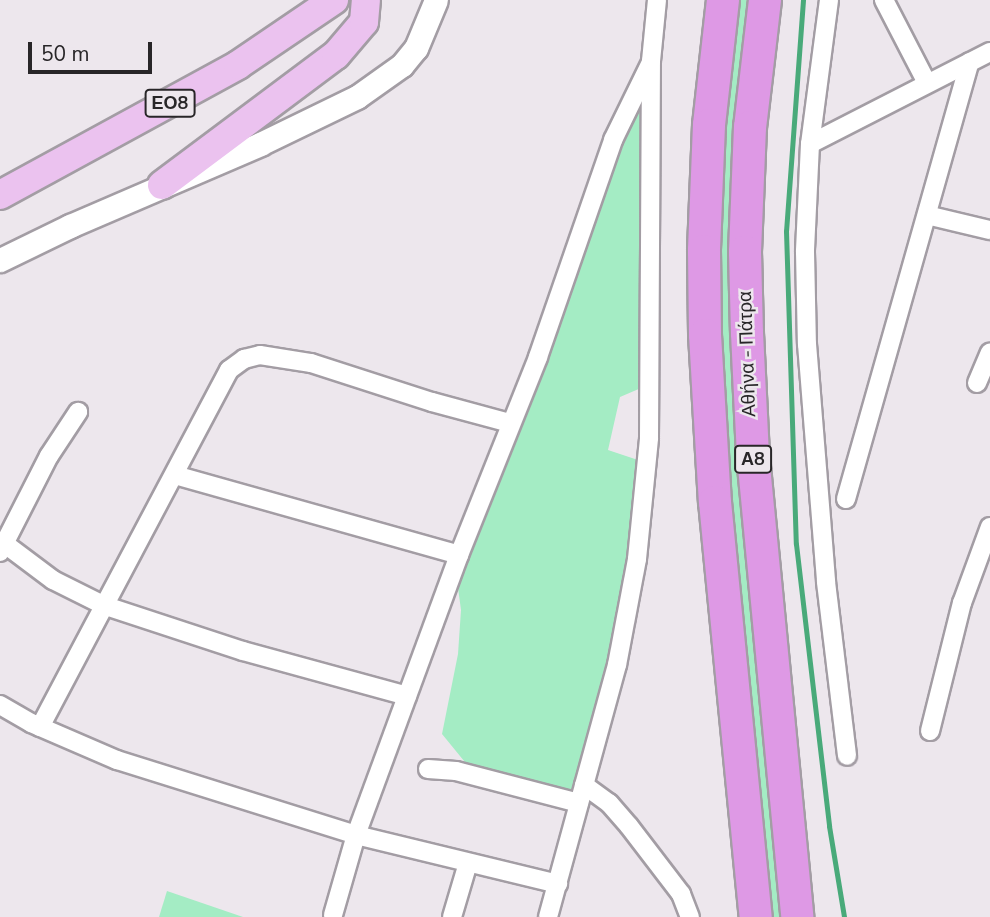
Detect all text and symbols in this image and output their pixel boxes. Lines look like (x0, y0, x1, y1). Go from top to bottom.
scale bar (32, 28, 156, 72)
text: 50 m (41, 40, 90, 68)
road number: ΕΟ8 (144, 88, 196, 118)
street label: Αθήνα - Πάτρα (734, 291, 762, 417)
road number: Α8 (734, 444, 772, 474)

